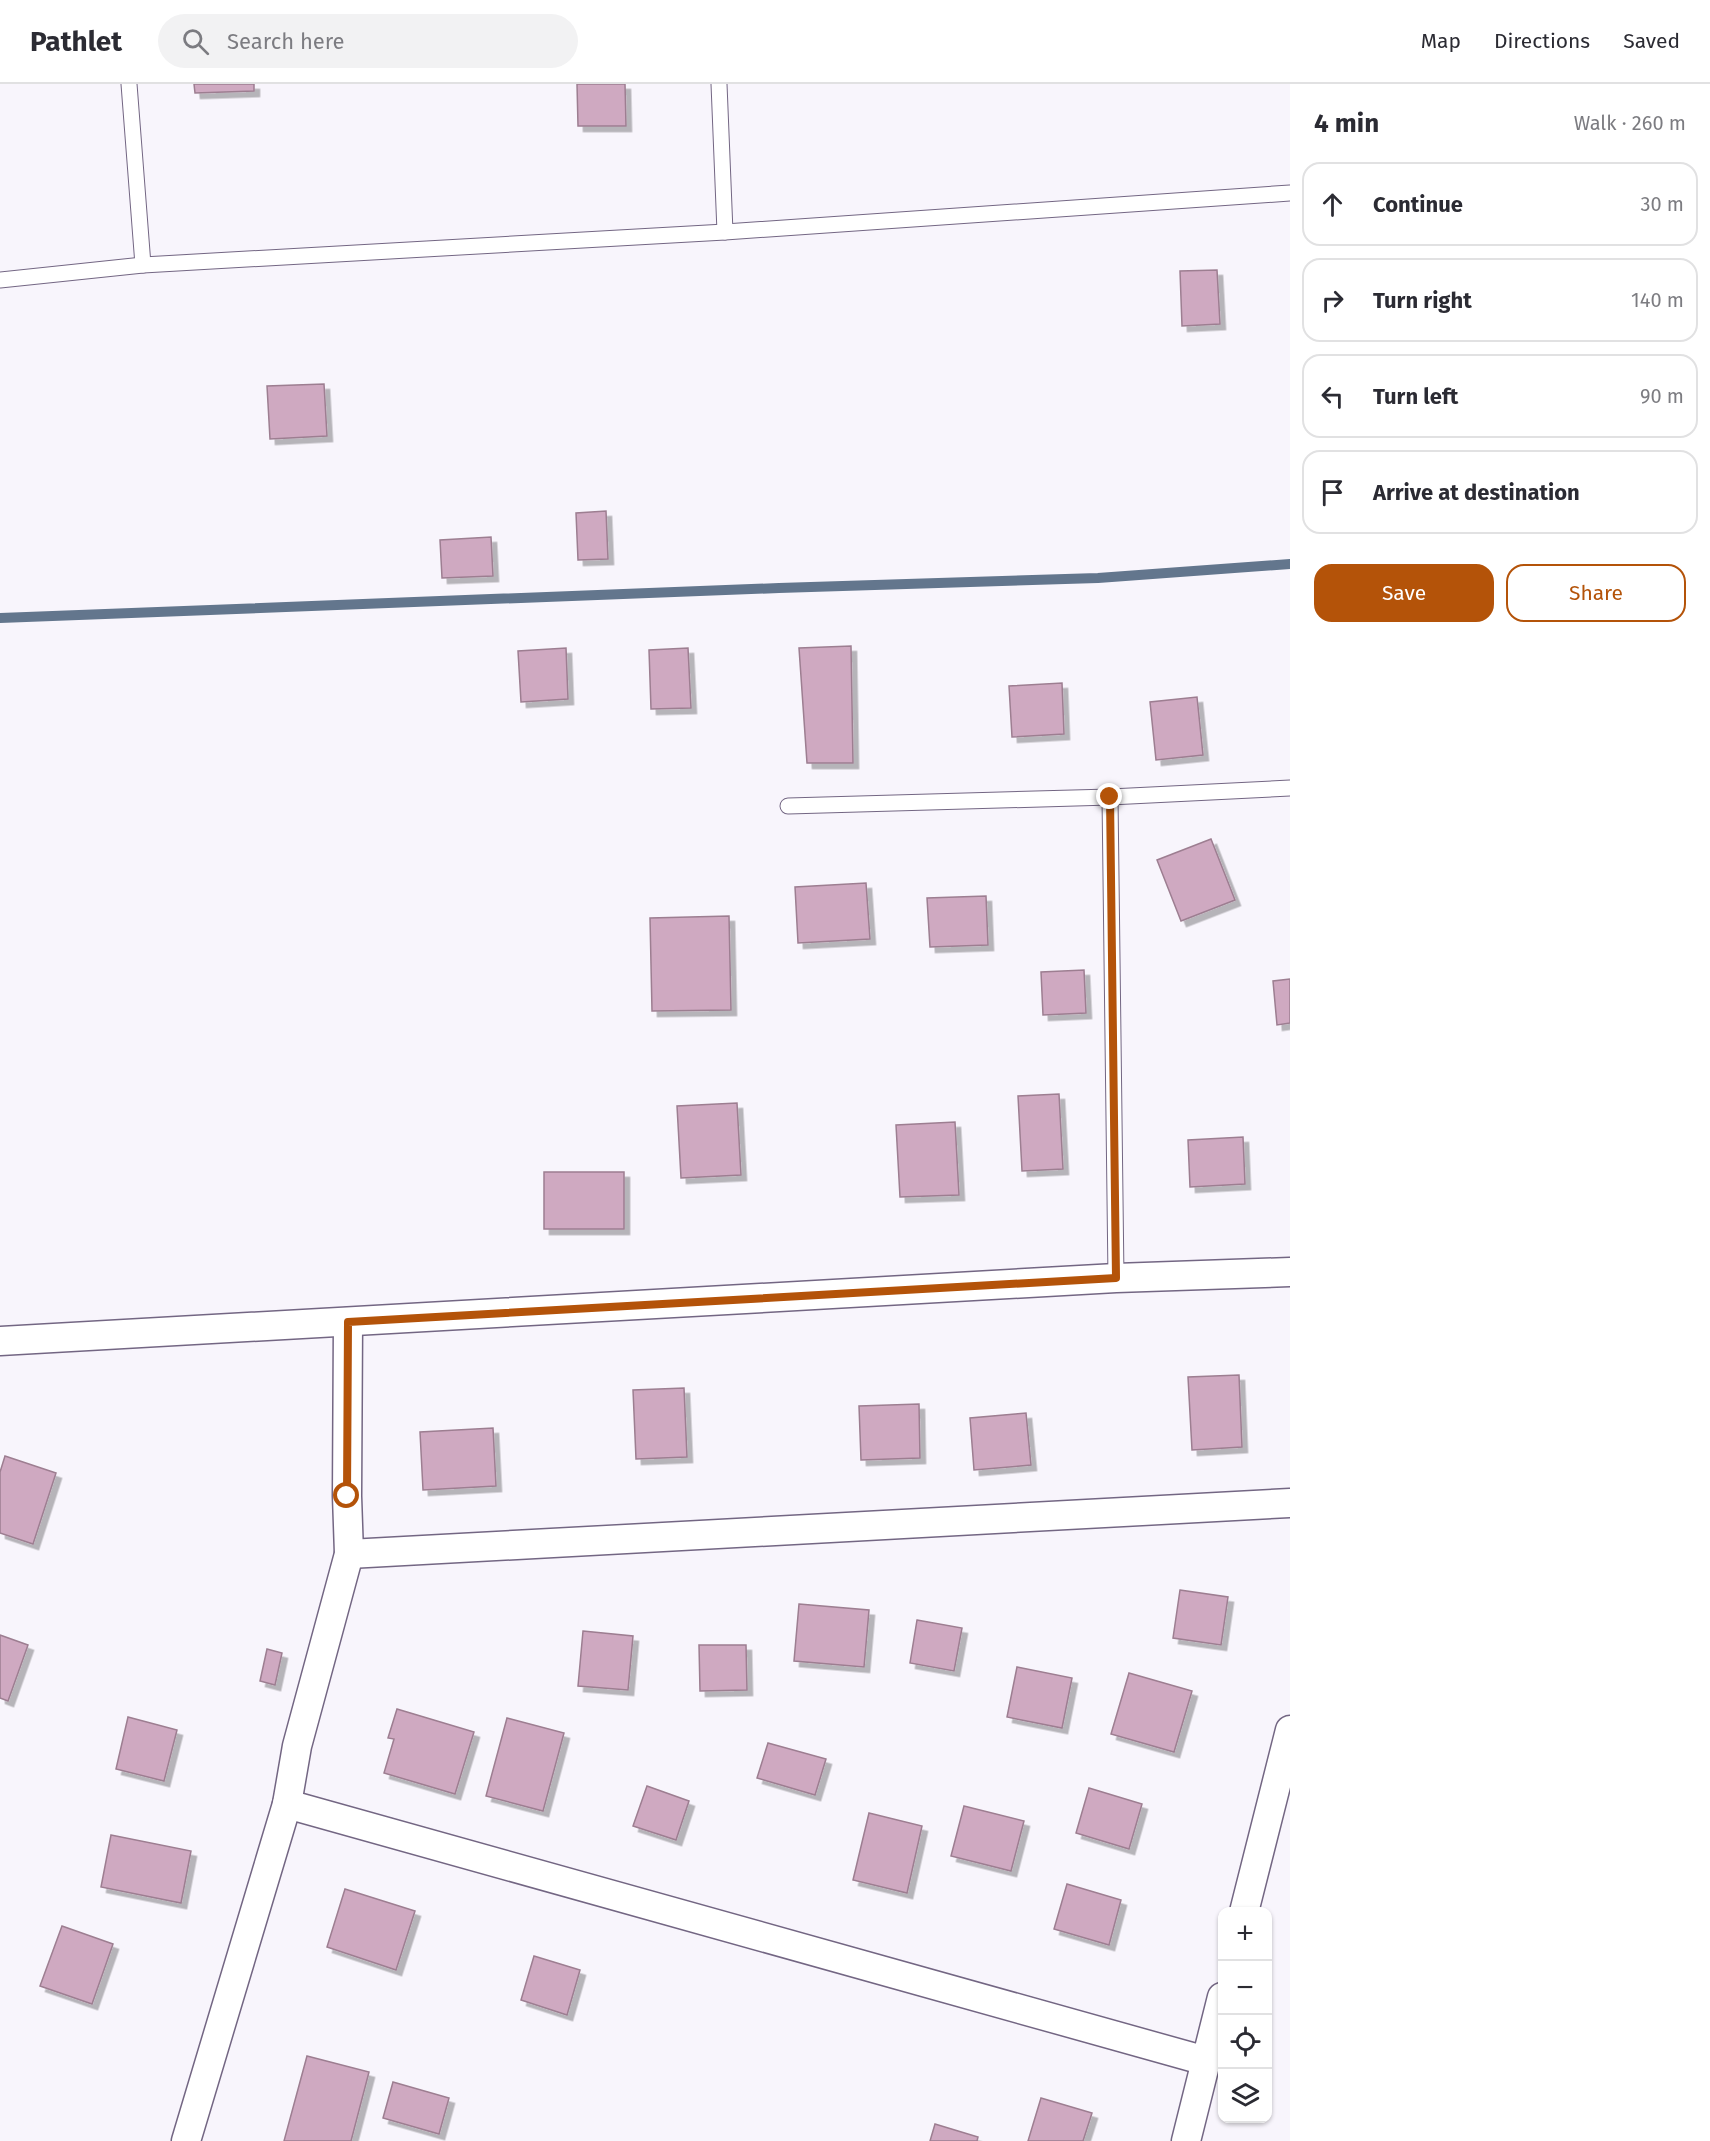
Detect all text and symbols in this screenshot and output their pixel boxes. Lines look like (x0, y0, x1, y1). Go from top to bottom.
search box (158, 14, 578, 68)
text: Pathlet (30, 25, 122, 58)
icon: search (179, 25, 212, 58)
text: Search here (227, 28, 345, 55)
text: Map (1421, 28, 1461, 54)
text: Directions (1494, 28, 1590, 54)
text: Saved (1623, 28, 1680, 54)
text: 4 min (1314, 108, 1379, 139)
text: Walk · 260 m (1574, 111, 1686, 135)
icon: ahead (1316, 188, 1349, 221)
text: Continue (1373, 191, 1463, 218)
text: 30 m (1640, 192, 1684, 216)
icon: right (1316, 284, 1349, 317)
text: Turn right (1373, 287, 1472, 314)
text: 140 m (1631, 288, 1684, 312)
icon: left (1316, 380, 1349, 413)
text: Turn left (1373, 383, 1458, 410)
text: 90 m (1640, 384, 1684, 408)
icon: arrive (1316, 476, 1349, 509)
text: Arrive at destination (1373, 479, 1580, 506)
button: Save (1314, 564, 1494, 622)
button: Share (1506, 564, 1686, 622)
route end (1096, 783, 1122, 809)
route start (333, 1482, 359, 1508)
map controls (1218, 1907, 1272, 2123)
button: + (1218, 1907, 1272, 1961)
button: − (1218, 1961, 1272, 2015)
button: locate (1218, 2015, 1272, 2069)
button: layers (1218, 2069, 1272, 2123)

